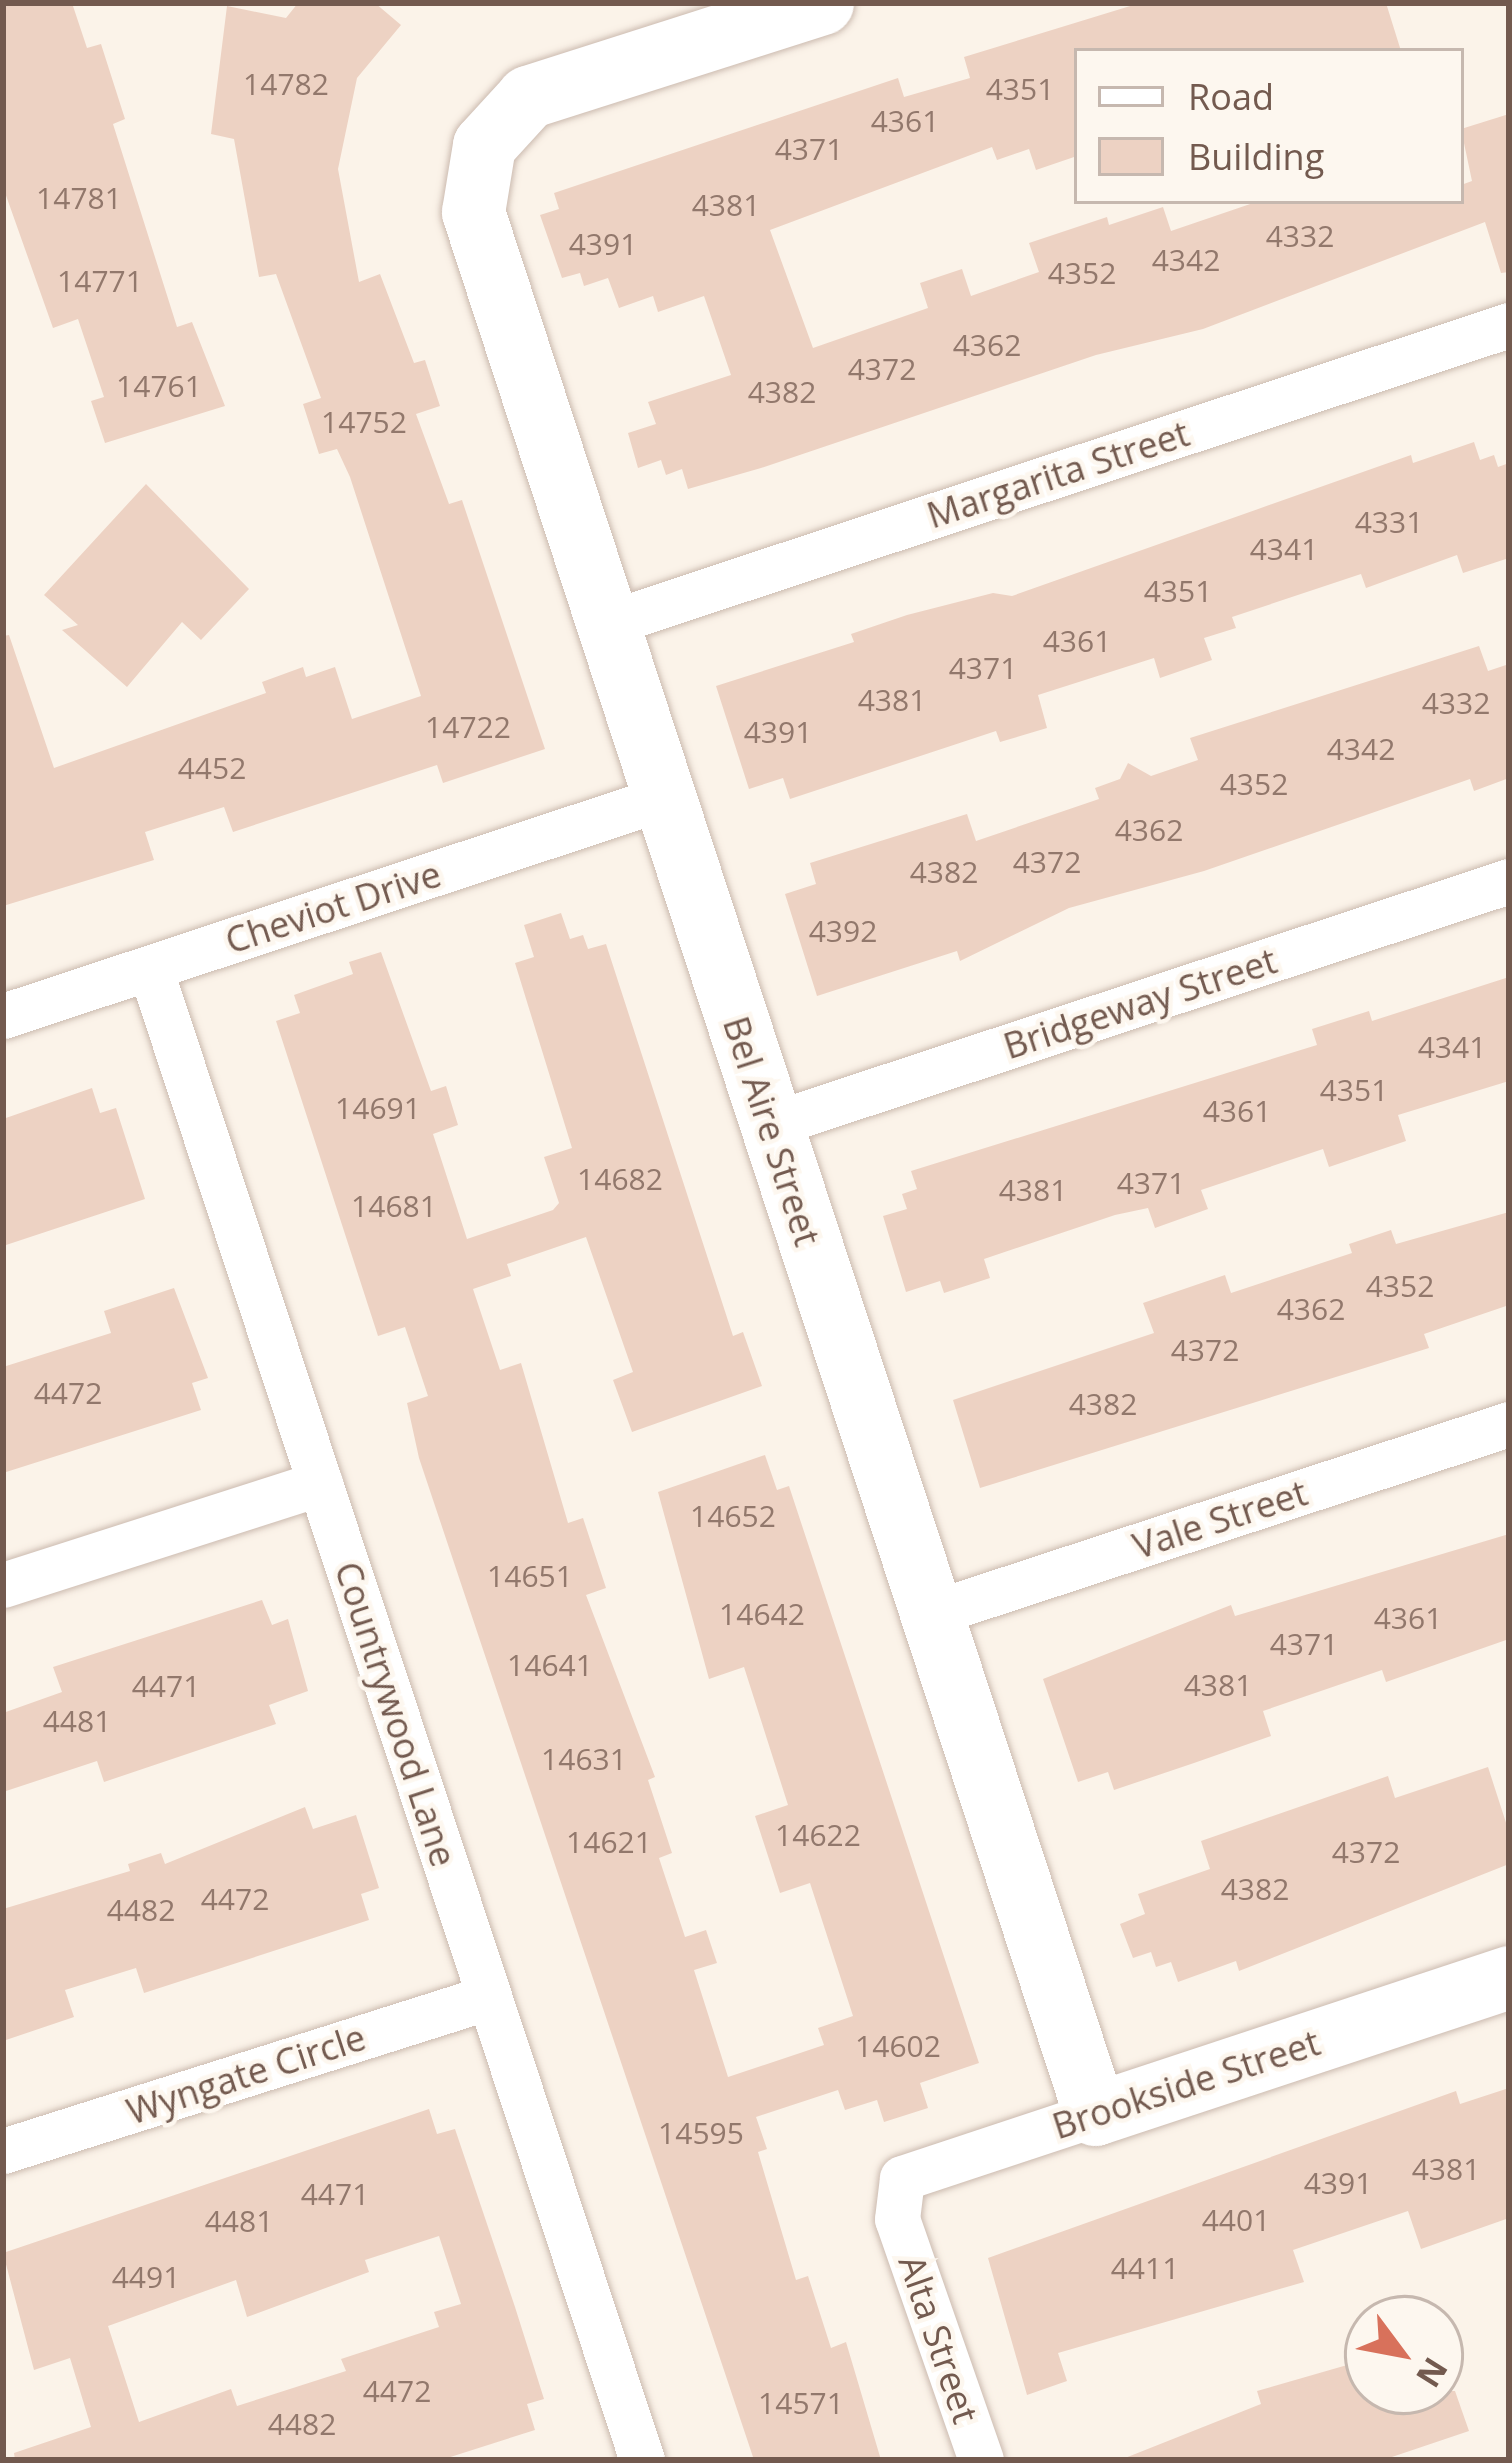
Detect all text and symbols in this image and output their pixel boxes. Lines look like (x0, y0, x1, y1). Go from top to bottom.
legend (1074, 48, 1464, 204)
house number: 14782 (243, 66, 329, 102)
house number: 4351 (986, 71, 1054, 107)
text: Road (1188, 72, 1274, 121)
house number: 4361 (871, 103, 939, 139)
house number: 4371 (775, 131, 843, 167)
text: Building (1188, 132, 1324, 181)
house number: 14781 (36, 180, 122, 216)
house number: 4381 (692, 187, 760, 223)
house number: 4332 (1266, 218, 1334, 254)
house number: 4391 (569, 226, 637, 262)
house number: 4342 (1152, 242, 1220, 278)
house number: 4352 (1048, 255, 1116, 291)
house number: 14771 (57, 263, 143, 299)
house number: 4362 (953, 327, 1021, 363)
house number: 4372 (848, 351, 916, 387)
house number: 14761 (116, 368, 202, 404)
house number: 4382 (748, 374, 816, 410)
house number: 14752 (321, 404, 407, 440)
street label: Margarita Street (921, 411, 1195, 537)
house number: 4331 (1355, 504, 1423, 540)
house number: 4341 (1250, 531, 1318, 567)
house number: 4351 (1144, 573, 1212, 609)
house number: 4361 (1043, 623, 1111, 659)
house number: 4371 (949, 650, 1017, 686)
house number: 4381 (858, 682, 926, 718)
house number: 4332 (1422, 685, 1490, 721)
house number: 14722 (425, 709, 511, 745)
house number: 4391 (744, 714, 812, 750)
house number: 4342 (1327, 731, 1395, 767)
house number: 4452 (178, 750, 246, 786)
house number: 4352 (1220, 766, 1288, 802)
house number: 4362 (1115, 812, 1183, 848)
house number: 4372 (1013, 844, 1081, 880)
street label: Cheviot Drive (220, 852, 446, 962)
house number: 4382 (910, 854, 978, 890)
house number: 4392 (809, 913, 877, 949)
street label: Bridgeway Street (998, 938, 1282, 1068)
street label: Bel Aire Street (715, 1011, 829, 1251)
house number: 4341 (1418, 1029, 1486, 1065)
house number: 4351 (1320, 1072, 1388, 1108)
house number: 14691 (335, 1090, 421, 1126)
house number: 4361 (1203, 1093, 1271, 1129)
house number: 14682 (577, 1161, 663, 1197)
house number: 4371 (1117, 1165, 1185, 1201)
house number: 4381 (999, 1172, 1067, 1208)
house number: 14681 (351, 1188, 437, 1224)
house number: 4352 (1366, 1268, 1434, 1304)
house number: 4362 (1277, 1291, 1345, 1327)
house number: 4372 (1171, 1332, 1239, 1368)
house number: 4472 (34, 1375, 102, 1411)
house number: 4382 (1069, 1386, 1137, 1422)
street label: Vale Street (1127, 1471, 1313, 1567)
house number: 14652 (690, 1498, 776, 1534)
street label: Countrywood Lane (326, 1556, 466, 1872)
house number: 14651 (487, 1558, 573, 1594)
house number: 14642 (719, 1596, 805, 1632)
house number: 4361 (1374, 1600, 1442, 1636)
house number: 4371 (1270, 1626, 1338, 1662)
house number: 14641 (507, 1647, 593, 1683)
house number: 4381 (1184, 1667, 1252, 1703)
house number: 4471 (132, 1668, 200, 1704)
house number: 4481 (43, 1703, 111, 1739)
house number: 14631 (541, 1741, 627, 1777)
house number: 14622 (775, 1817, 861, 1853)
house number: 14621 (566, 1824, 652, 1860)
house number: 4372 (1332, 1834, 1400, 1870)
house number: 4382 (1221, 1871, 1289, 1907)
house number: 4472 (201, 1881, 269, 1917)
house number: 4482 (107, 1892, 175, 1928)
street label: Wyngate Circle (121, 2015, 371, 2133)
street label: Brookside Street (1047, 2020, 1325, 2148)
house number: 14602 (855, 2028, 941, 2064)
house number: 14595 (658, 2115, 744, 2151)
house number: 4381 (1412, 2151, 1480, 2187)
house number: 4391 (1304, 2165, 1372, 2201)
house number: 4471 (301, 2176, 369, 2212)
house number: 4401 (1202, 2202, 1270, 2238)
house number: 4481 (205, 2203, 273, 2239)
street label: Alta Street (890, 2249, 988, 2429)
house number: 4411 (1111, 2250, 1179, 2286)
house number: 4491 (112, 2259, 180, 2295)
north arrow (1344, 2295, 1464, 2415)
text: N (1406, 2349, 1459, 2396)
house number: 4472 (363, 2373, 431, 2409)
house number: 14571 (758, 2385, 844, 2421)
house number: 4482 (268, 2406, 336, 2442)

